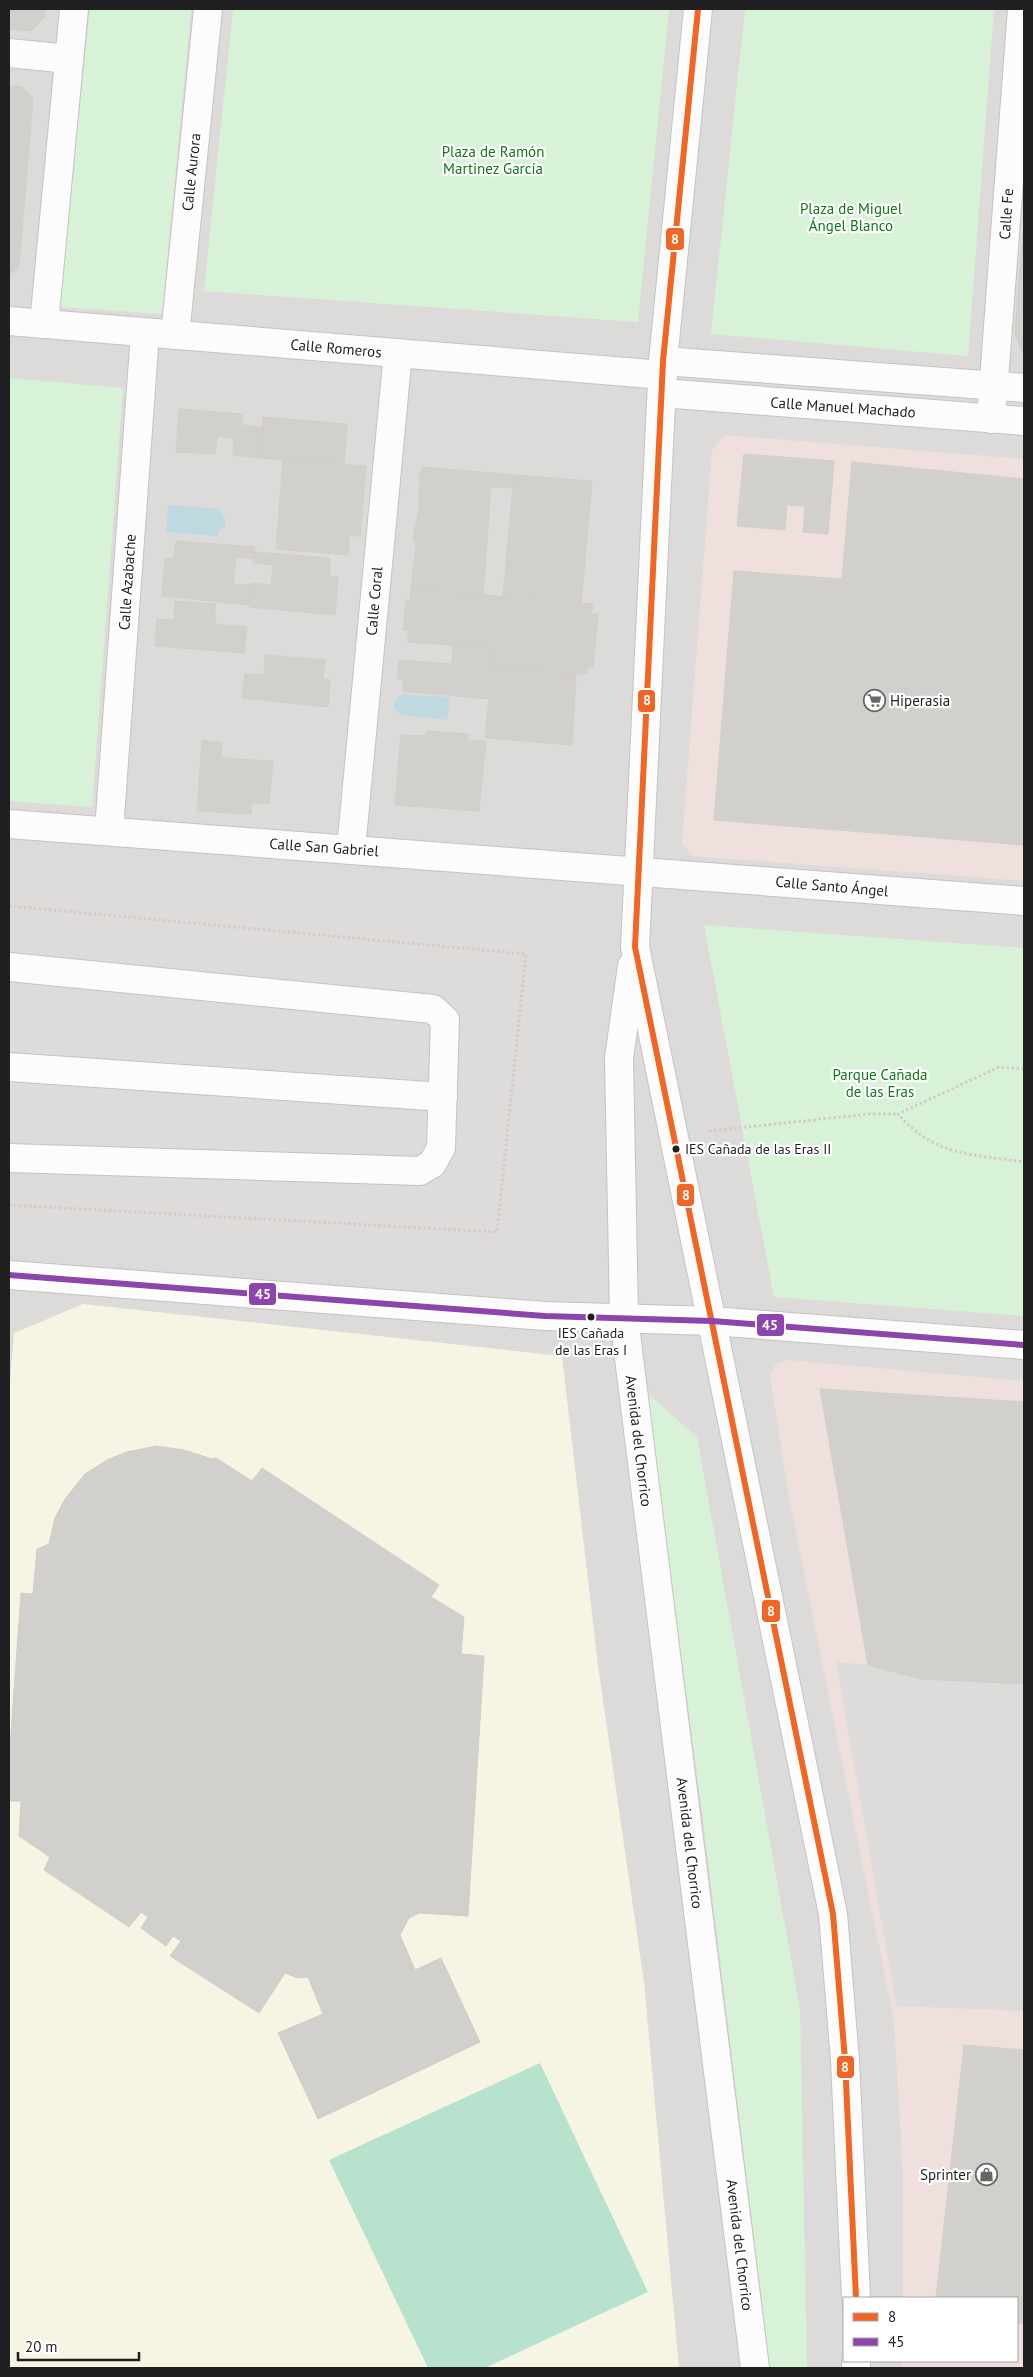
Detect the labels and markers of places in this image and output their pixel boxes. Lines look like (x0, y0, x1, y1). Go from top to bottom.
supermarket icon: Hiperasia (862, 688, 886, 712)
place label: Hiperasia (890, 691, 950, 710)
place label: IES Cañada de las Eras II (685, 1140, 831, 1158)
marker: IES Cañada de las Eras II (671, 1144, 681, 1154)
marker: IES Cañada de las Eras I (586, 1312, 596, 1322)
place label: IES Cañada de las Eras I (555, 1324, 627, 1359)
shop icon: Sprinter (975, 2162, 999, 2186)
place label: Sprinter (920, 2165, 971, 2184)

